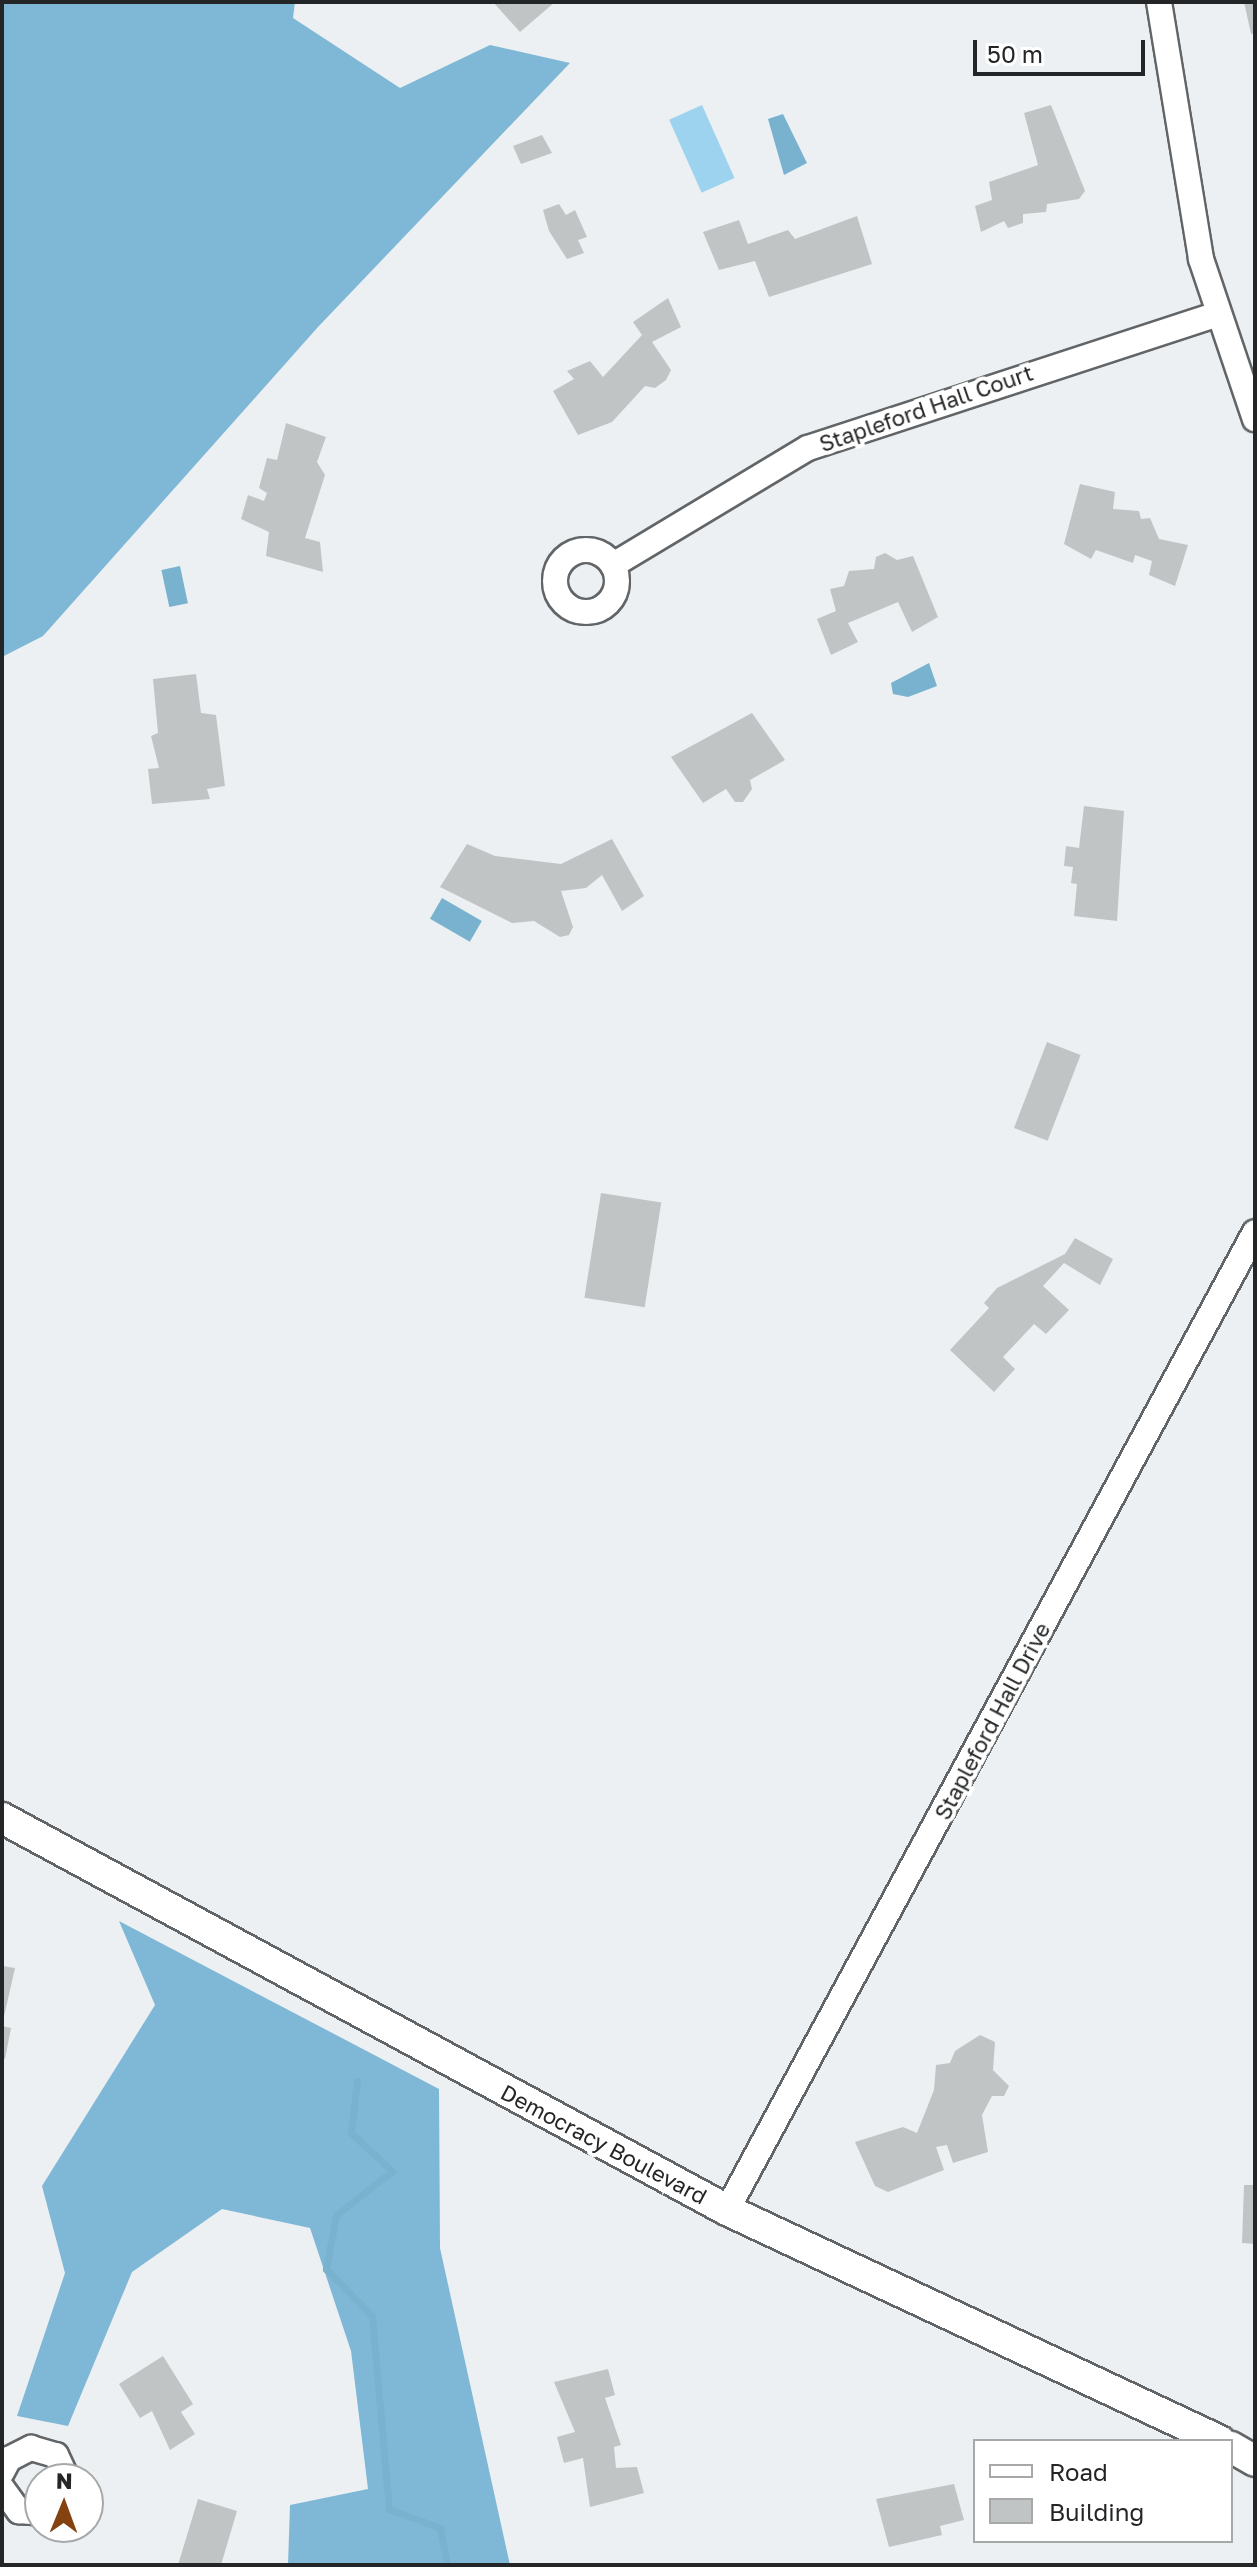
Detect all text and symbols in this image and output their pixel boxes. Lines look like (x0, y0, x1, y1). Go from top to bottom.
scale bar (977, 24, 1149, 74)
text: 50 m (987, 39, 1043, 68)
street label: Stapleford Hall Court (816, 359, 1036, 457)
street label: Stapleford Hall Drive (929, 1618, 1055, 1824)
street label: Democracy Boulevard (497, 2079, 711, 2209)
legend (973, 2439, 1233, 2543)
text: Road (1049, 2457, 1108, 2486)
north arrow (24, 2463, 104, 2543)
text: N (56, 2467, 73, 2494)
text: Building (1049, 2497, 1144, 2526)

